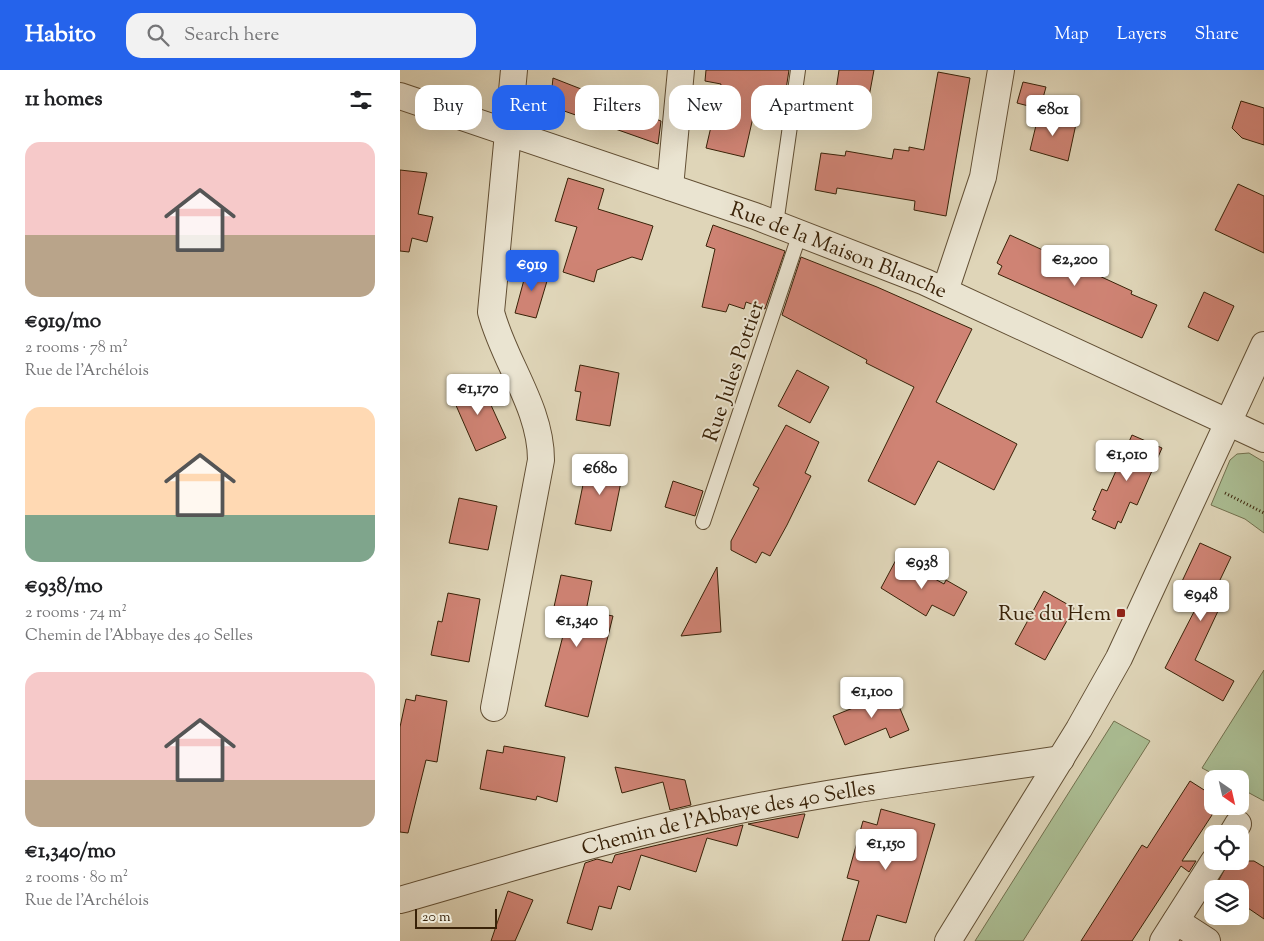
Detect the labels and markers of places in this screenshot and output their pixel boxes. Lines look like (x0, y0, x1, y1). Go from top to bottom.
pin: €801 (1023, 94, 1083, 137)
pin: €2,200 (1034, 244, 1116, 287)
pin: €919 (502, 250, 562, 292)
pin: €1,170 (437, 374, 519, 416)
pin: €1,010 (1086, 440, 1168, 482)
pin: €680 (570, 454, 630, 496)
pin: €938 (892, 548, 952, 590)
pin: €948 (1171, 580, 1231, 622)
place label: Rue du Hem (998, 600, 1111, 630)
pin: €1,340 (536, 606, 618, 648)
marker: Rue du Hem (1115, 607, 1127, 619)
pin: €1,100 (831, 676, 913, 719)
pin: €1,150 (845, 828, 927, 871)

